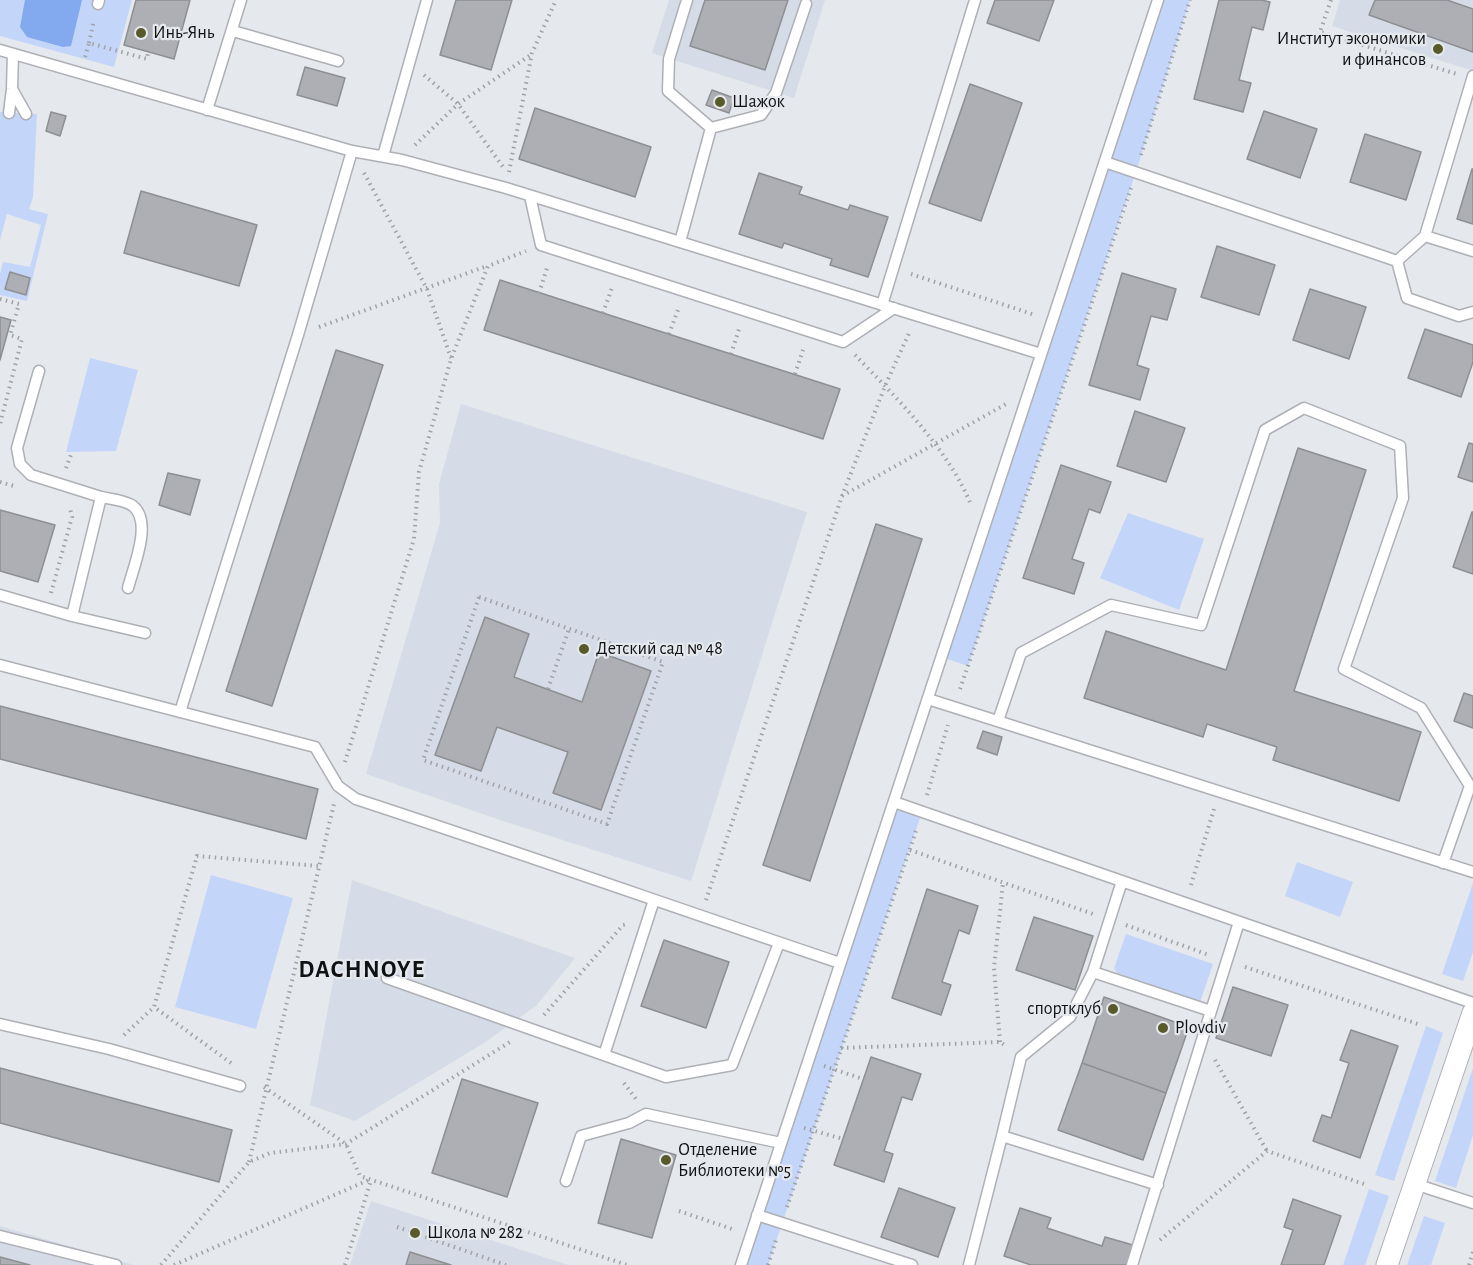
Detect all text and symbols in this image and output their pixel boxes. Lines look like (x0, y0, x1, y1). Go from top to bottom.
place label: Инь-Янь (153, 22, 214, 44)
marker: Инь-Янь (134, 26, 148, 40)
place label: Институт экономики и финансов (1277, 28, 1426, 70)
marker: Институт экономики и финансов (1431, 42, 1445, 56)
place label: Шажок (732, 91, 785, 113)
marker: Шажок (713, 95, 727, 109)
place label: Детский сад № 48 (596, 638, 723, 660)
marker: Детский сад № 48 (577, 642, 591, 656)
district label: DACHNOYE (299, 956, 425, 984)
place label: спортклуб (1027, 998, 1101, 1020)
marker: спортклуб (1106, 1002, 1120, 1016)
place label: Plovdiv (1175, 1017, 1226, 1039)
marker: Plovdiv (1156, 1021, 1170, 1035)
place label: Отделение Библиотеки №5 (678, 1139, 791, 1182)
marker: Отделение Библиотеки №5 (659, 1153, 673, 1167)
place label: Школа № 282 (427, 1222, 523, 1244)
marker: Школа № 282 (408, 1226, 422, 1240)

